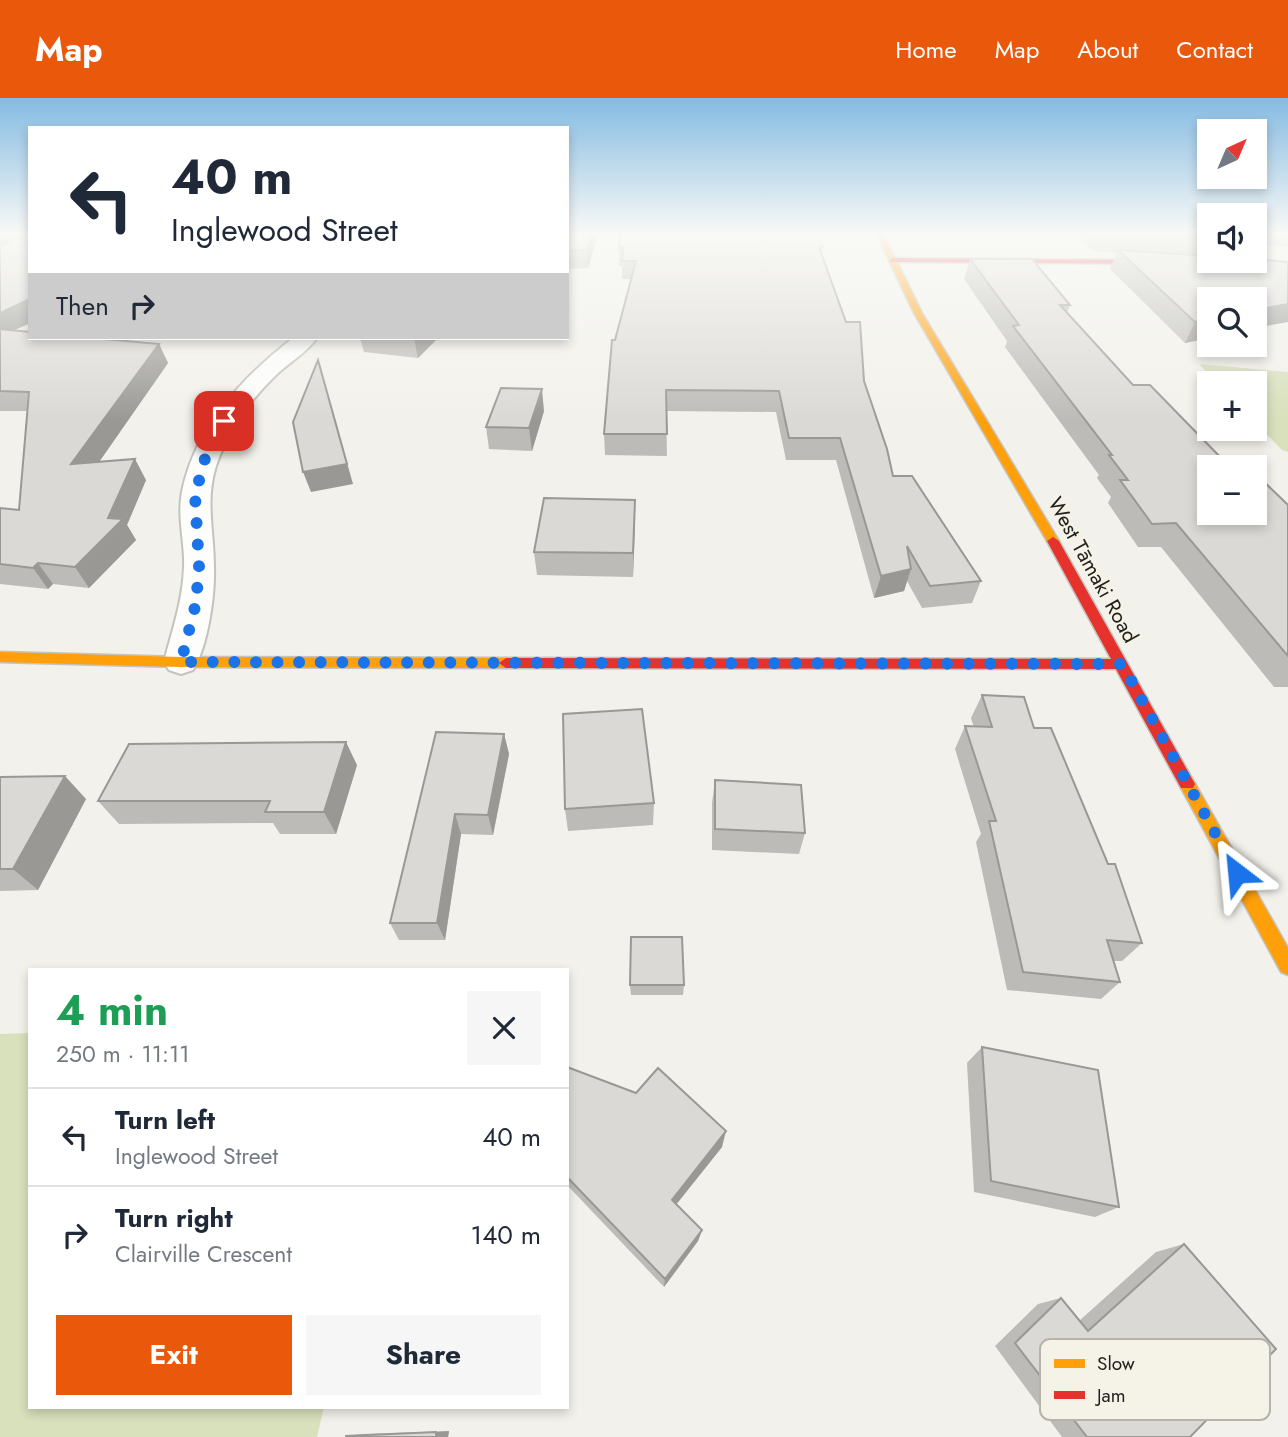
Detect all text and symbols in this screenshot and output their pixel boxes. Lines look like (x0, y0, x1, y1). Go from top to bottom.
text: Map (35, 26, 103, 73)
text: Home (895, 32, 957, 67)
text: Map (995, 32, 1039, 67)
text: About (1077, 32, 1138, 67)
text: Contact (1176, 32, 1253, 67)
north arrow (1197, 119, 1267, 189)
map controls (1197, 119, 1267, 525)
text: 40 m (171, 142, 293, 212)
icon: left (56, 154, 147, 245)
button: sound (1197, 203, 1267, 273)
text: Inglewood Street (171, 207, 398, 253)
text: Then (56, 287, 109, 325)
icon: right (123, 287, 161, 325)
button: search (1197, 287, 1267, 357)
button: + (1197, 371, 1267, 441)
pin (194, 391, 254, 451)
icon: arrive (205, 402, 243, 440)
button: − (1197, 455, 1267, 525)
street label: West Tāmaki Road (1040, 492, 1146, 648)
position arrow (1200, 836, 1274, 910)
text: 4 min (56, 980, 168, 1041)
button: close (467, 991, 541, 1065)
text: 250 m · 11:11 (56, 1037, 190, 1071)
text: Turn left (115, 1101, 215, 1139)
icon: left (56, 1118, 94, 1156)
text: 40 m (482, 1118, 541, 1156)
text: Inglewood Street (115, 1139, 278, 1173)
text: Turn right (115, 1199, 233, 1237)
icon: right (56, 1216, 94, 1254)
text: 140 m (470, 1216, 541, 1254)
text: Clairville Crescent (115, 1237, 292, 1271)
button: Exit (56, 1315, 292, 1395)
button: Share (306, 1315, 541, 1395)
legend (1040, 1339, 1270, 1420)
text: Slow (1097, 1350, 1135, 1377)
text: Jam (1094, 1382, 1126, 1409)

